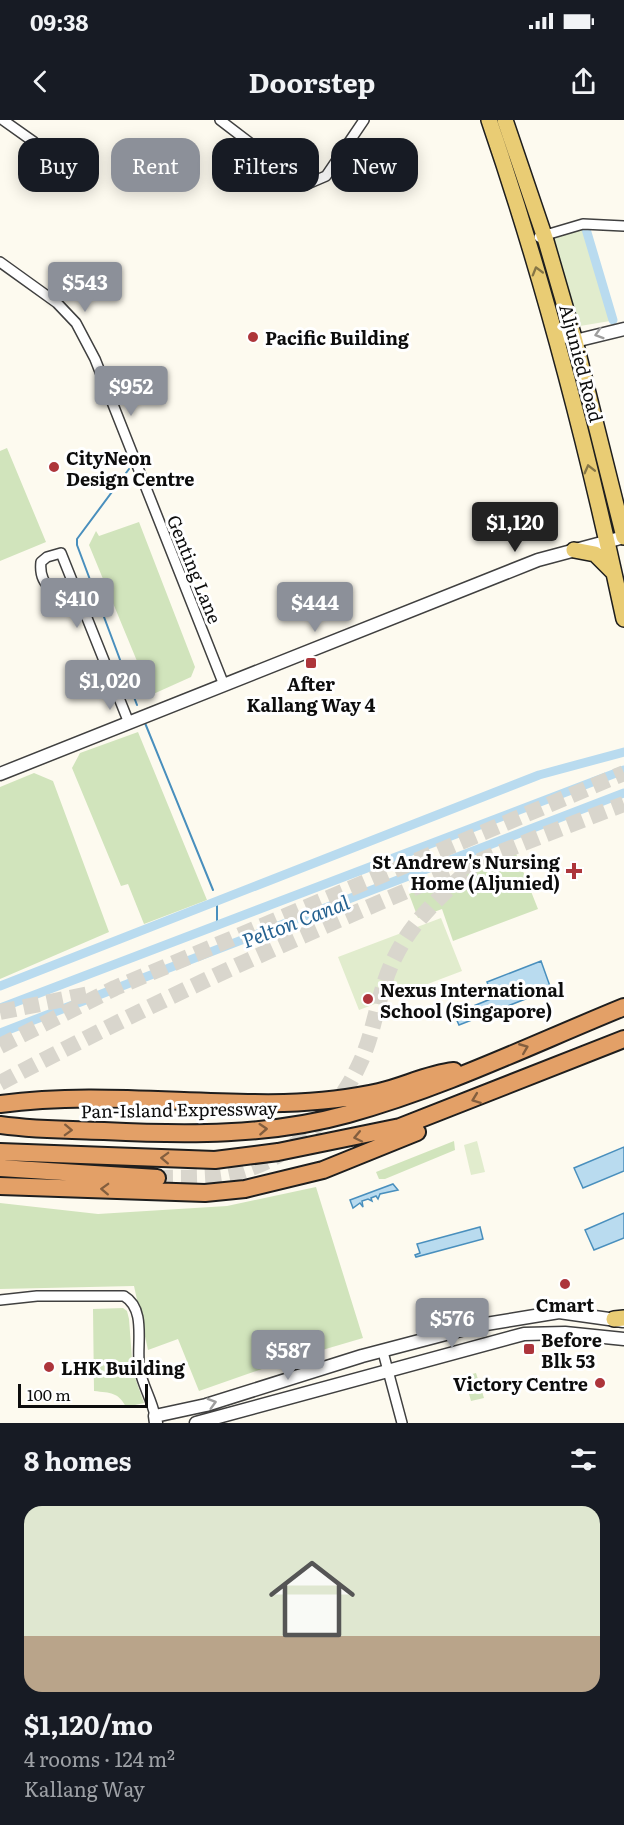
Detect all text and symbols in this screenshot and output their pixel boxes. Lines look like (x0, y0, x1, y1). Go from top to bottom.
text: 09:38 (30, 5, 89, 38)
text: Doorstep (249, 61, 375, 101)
icon: back (24, 65, 57, 98)
icon: share (567, 65, 600, 98)
chip: Buy (18, 138, 99, 192)
chip: Rent (111, 138, 200, 192)
chip: Filters (212, 138, 319, 192)
chip: New (331, 138, 418, 192)
pin: $543 (49, 262, 121, 313)
text: $543 (62, 266, 108, 296)
one-way arrow (532, 266, 545, 276)
street label: Aljunied Road (553, 301, 611, 425)
place label: Pacific Building (265, 324, 410, 351)
one-way arrow (594, 327, 604, 339)
marker: Pacific Building (246, 330, 260, 344)
pin: $952 (95, 366, 167, 417)
text: $952 (109, 370, 153, 400)
place label: CityNeon Design Centre (66, 444, 195, 492)
marker: CityNeon Design Centre (47, 460, 61, 474)
one-way arrow (584, 464, 597, 474)
pin: $1,120 (466, 502, 564, 553)
text: $1,120 (486, 506, 544, 536)
street label: Genting Lane (161, 511, 229, 627)
pin: $410 (41, 578, 113, 629)
text: $410 (55, 582, 99, 612)
pin: $444 (279, 582, 351, 633)
text: $444 (291, 586, 339, 616)
marker: After Kallang Way 4 (304, 656, 318, 670)
pin: $1,020 (61, 660, 159, 711)
text: $1,020 (79, 664, 141, 694)
place label: After Kallang Way 4 (247, 670, 376, 718)
place label: St Andrew's Nursing Home (Aljunied) (372, 848, 561, 896)
marker: St Andrew's Nursing Home (Aljunied) (565, 862, 583, 880)
water label: Pelton Canal (237, 886, 353, 954)
place label: Nexus International School (Singapore) (380, 976, 565, 1024)
marker: Nexus International School (Singapore) (361, 992, 375, 1006)
one-way arrow (518, 1043, 529, 1055)
one-way arrow (471, 1091, 482, 1104)
street label: Pan-Island Expressway (80, 1094, 278, 1124)
one-way arrow (258, 1123, 267, 1136)
one-way arrow (64, 1124, 73, 1136)
one-way arrow (354, 1130, 364, 1143)
one-way arrow (161, 1152, 170, 1164)
one-way arrow (100, 1183, 109, 1196)
marker: Cmart (558, 1277, 572, 1291)
place label: Cmart (536, 1291, 594, 1318)
pin: $576 (416, 1298, 488, 1349)
text: $576 (430, 1302, 474, 1332)
place label: Before Blk 53 (541, 1326, 602, 1374)
pin: $587 (252, 1330, 324, 1381)
text: $587 (265, 1334, 311, 1364)
marker: Before Blk 53 (522, 1342, 536, 1356)
place label: LHK Building (61, 1354, 186, 1381)
marker: LHK Building (42, 1360, 56, 1374)
place label: Victory Centre (453, 1370, 588, 1397)
marker: Victory Centre (593, 1376, 607, 1390)
scale bar (18, 1381, 148, 1408)
text: 100 m (27, 1382, 71, 1406)
one-way arrow (206, 1398, 217, 1410)
text: 8 homes (24, 1440, 132, 1479)
icon: filters (567, 1443, 600, 1476)
icon: home (258, 1545, 366, 1653)
text: $1,120/mo (24, 1704, 153, 1743)
text: 4 rooms · 124 m² (24, 1743, 175, 1773)
text: Kallang Way (24, 1773, 145, 1803)

